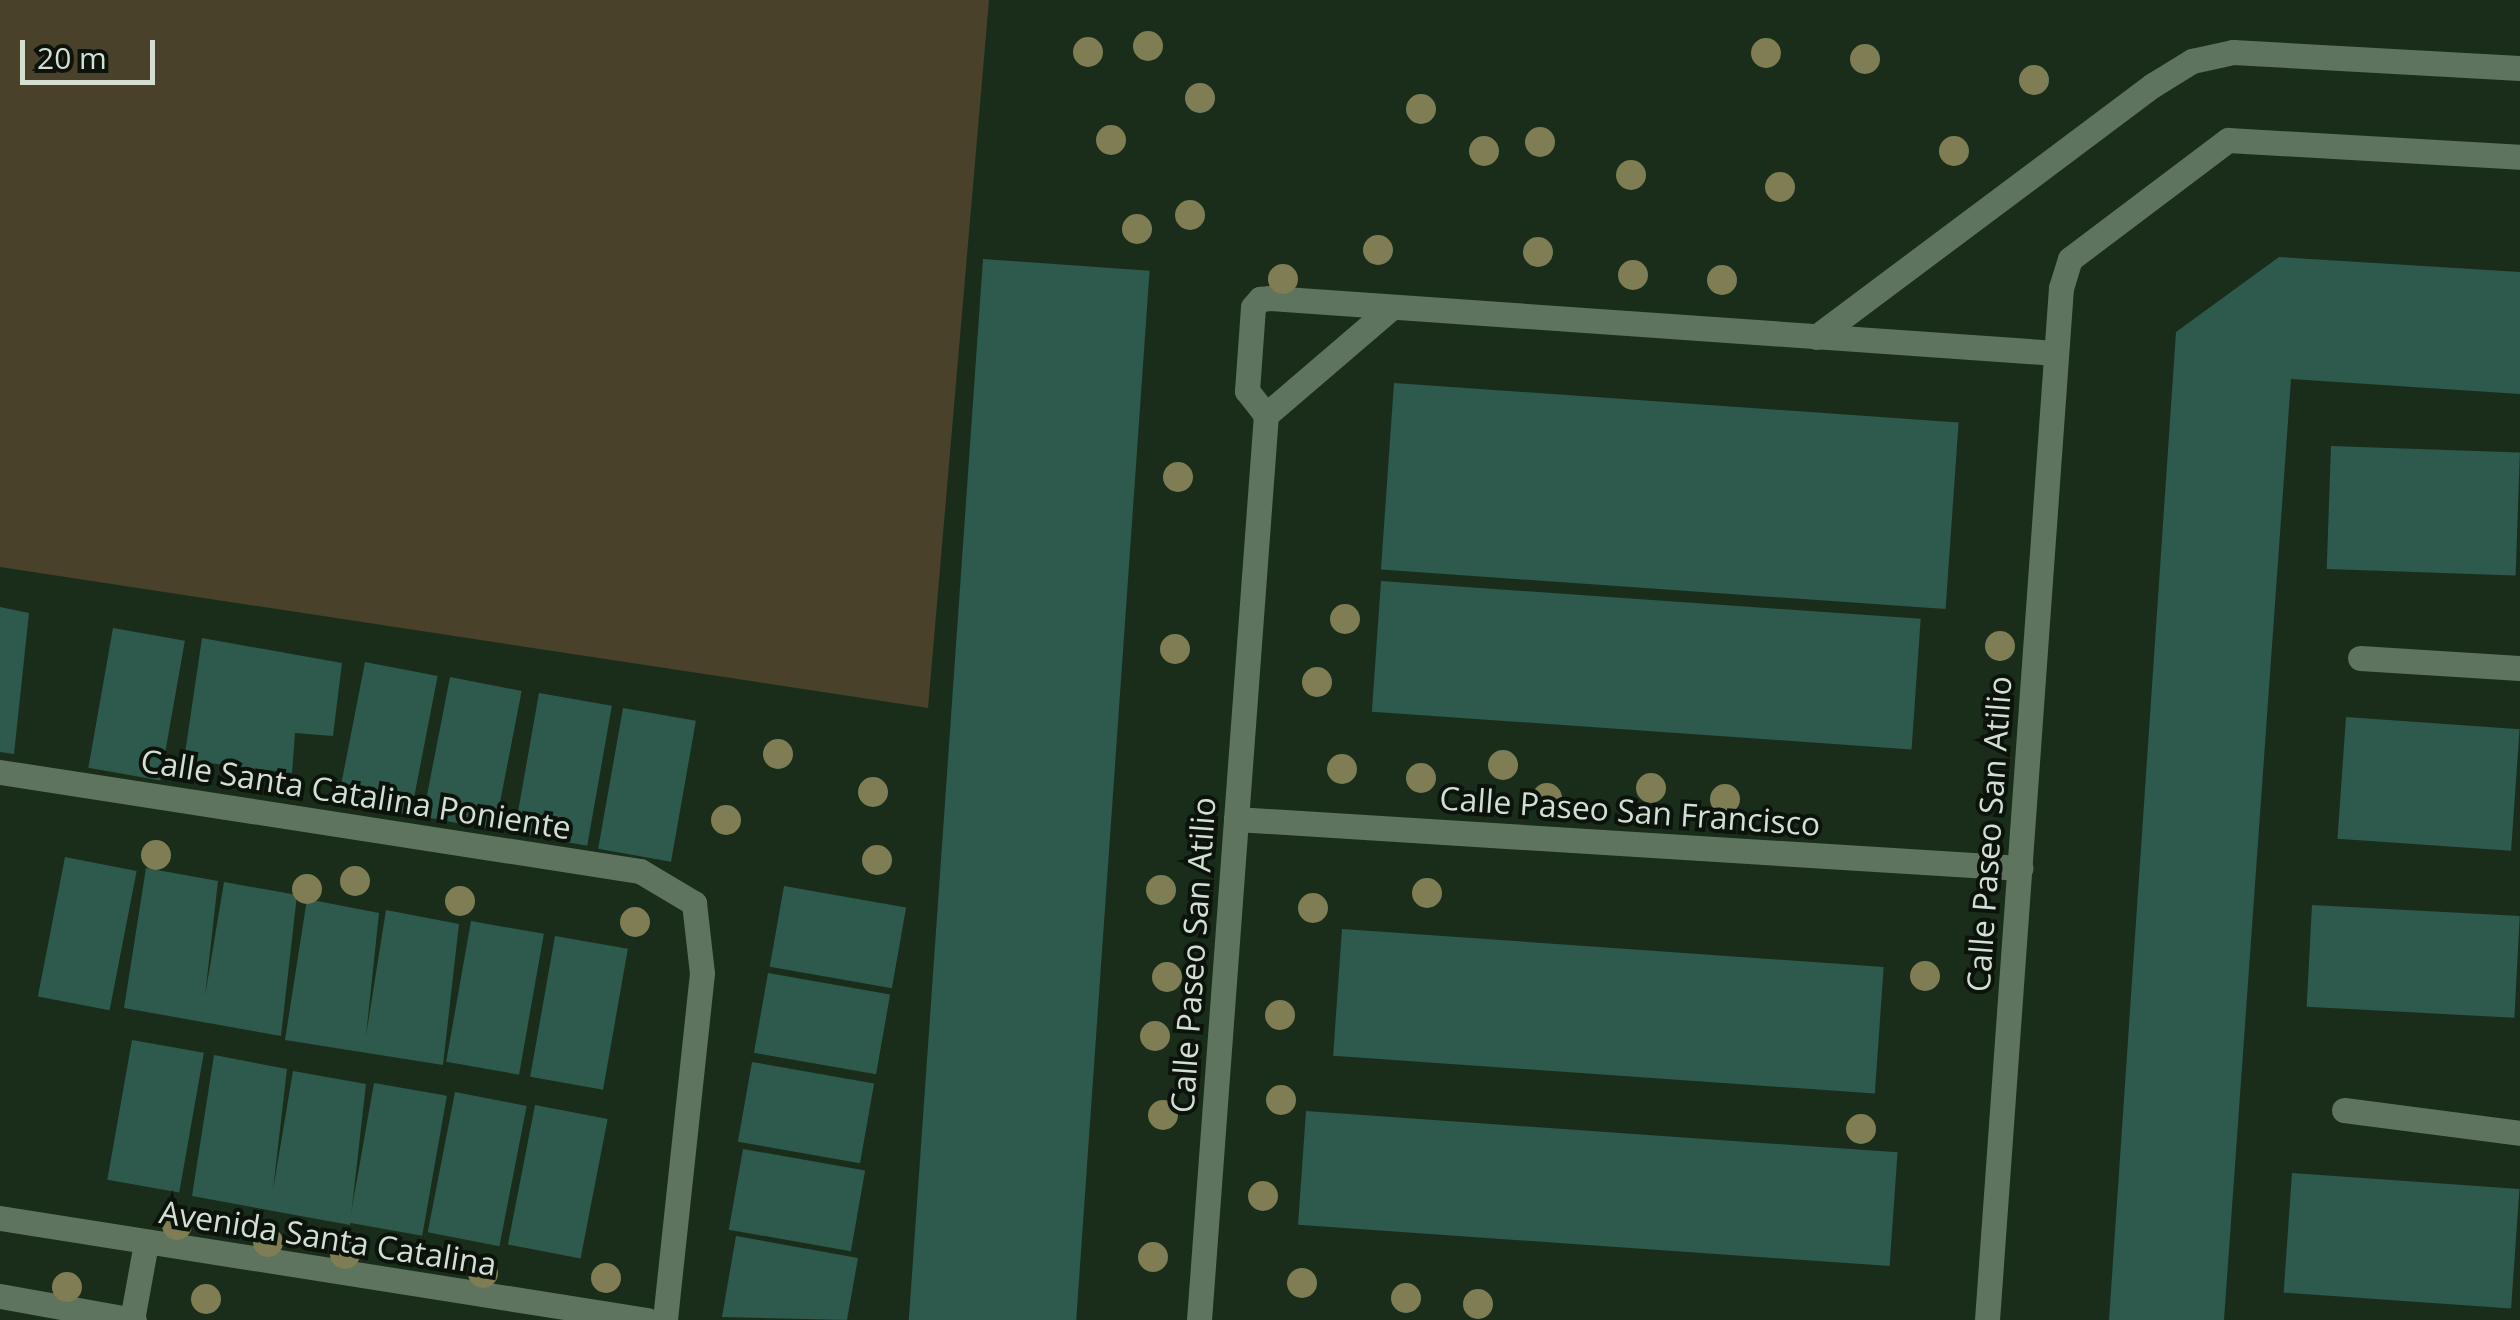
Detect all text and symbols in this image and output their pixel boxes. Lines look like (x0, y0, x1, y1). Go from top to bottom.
scale bar (25, 20, 160, 82)
text: 20 m (37, 37, 107, 78)
street label: Calle Paseo San Atilio (1959, 675, 2019, 993)
street label: Calle Santa Catalina Poniente (138, 741, 574, 847)
street label: Calle Paseo San Francisco (1438, 779, 1822, 843)
street label: Calle Paseo San Atilio (1163, 796, 1223, 1114)
street label: Avenida Santa Catalina (157, 1192, 499, 1284)

